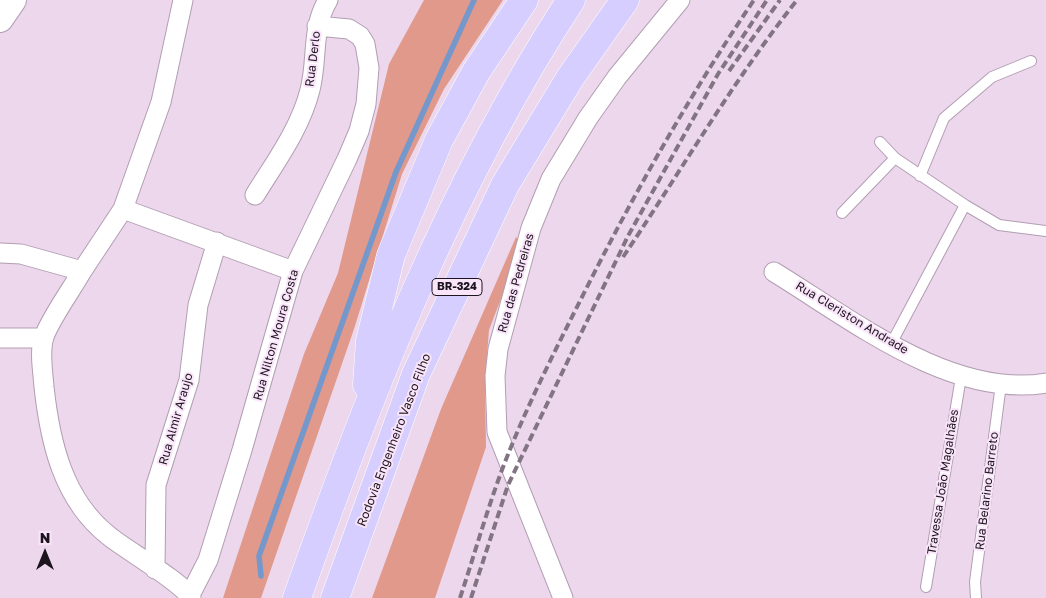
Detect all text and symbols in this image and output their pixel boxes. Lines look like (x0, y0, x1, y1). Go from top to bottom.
street label: Rua Derlo (302, 30, 324, 88)
street label: Rua das Pedreiras (495, 232, 537, 334)
street label: Rua Nilton Moura Costa (250, 268, 302, 402)
road number: BR-324 (432, 278, 482, 296)
street label: Rua Cleriston Andrade (793, 279, 911, 357)
street label: Rodovia Engenheiro Vasco Filho (354, 352, 434, 528)
street label: Rua Almir Araujo (156, 371, 196, 467)
street label: Travessa João Magalhães (924, 408, 962, 556)
street label: Rua Belarino Barreto (973, 431, 1001, 551)
north arrow (20, 528, 70, 578)
text: N (40, 529, 50, 546)

